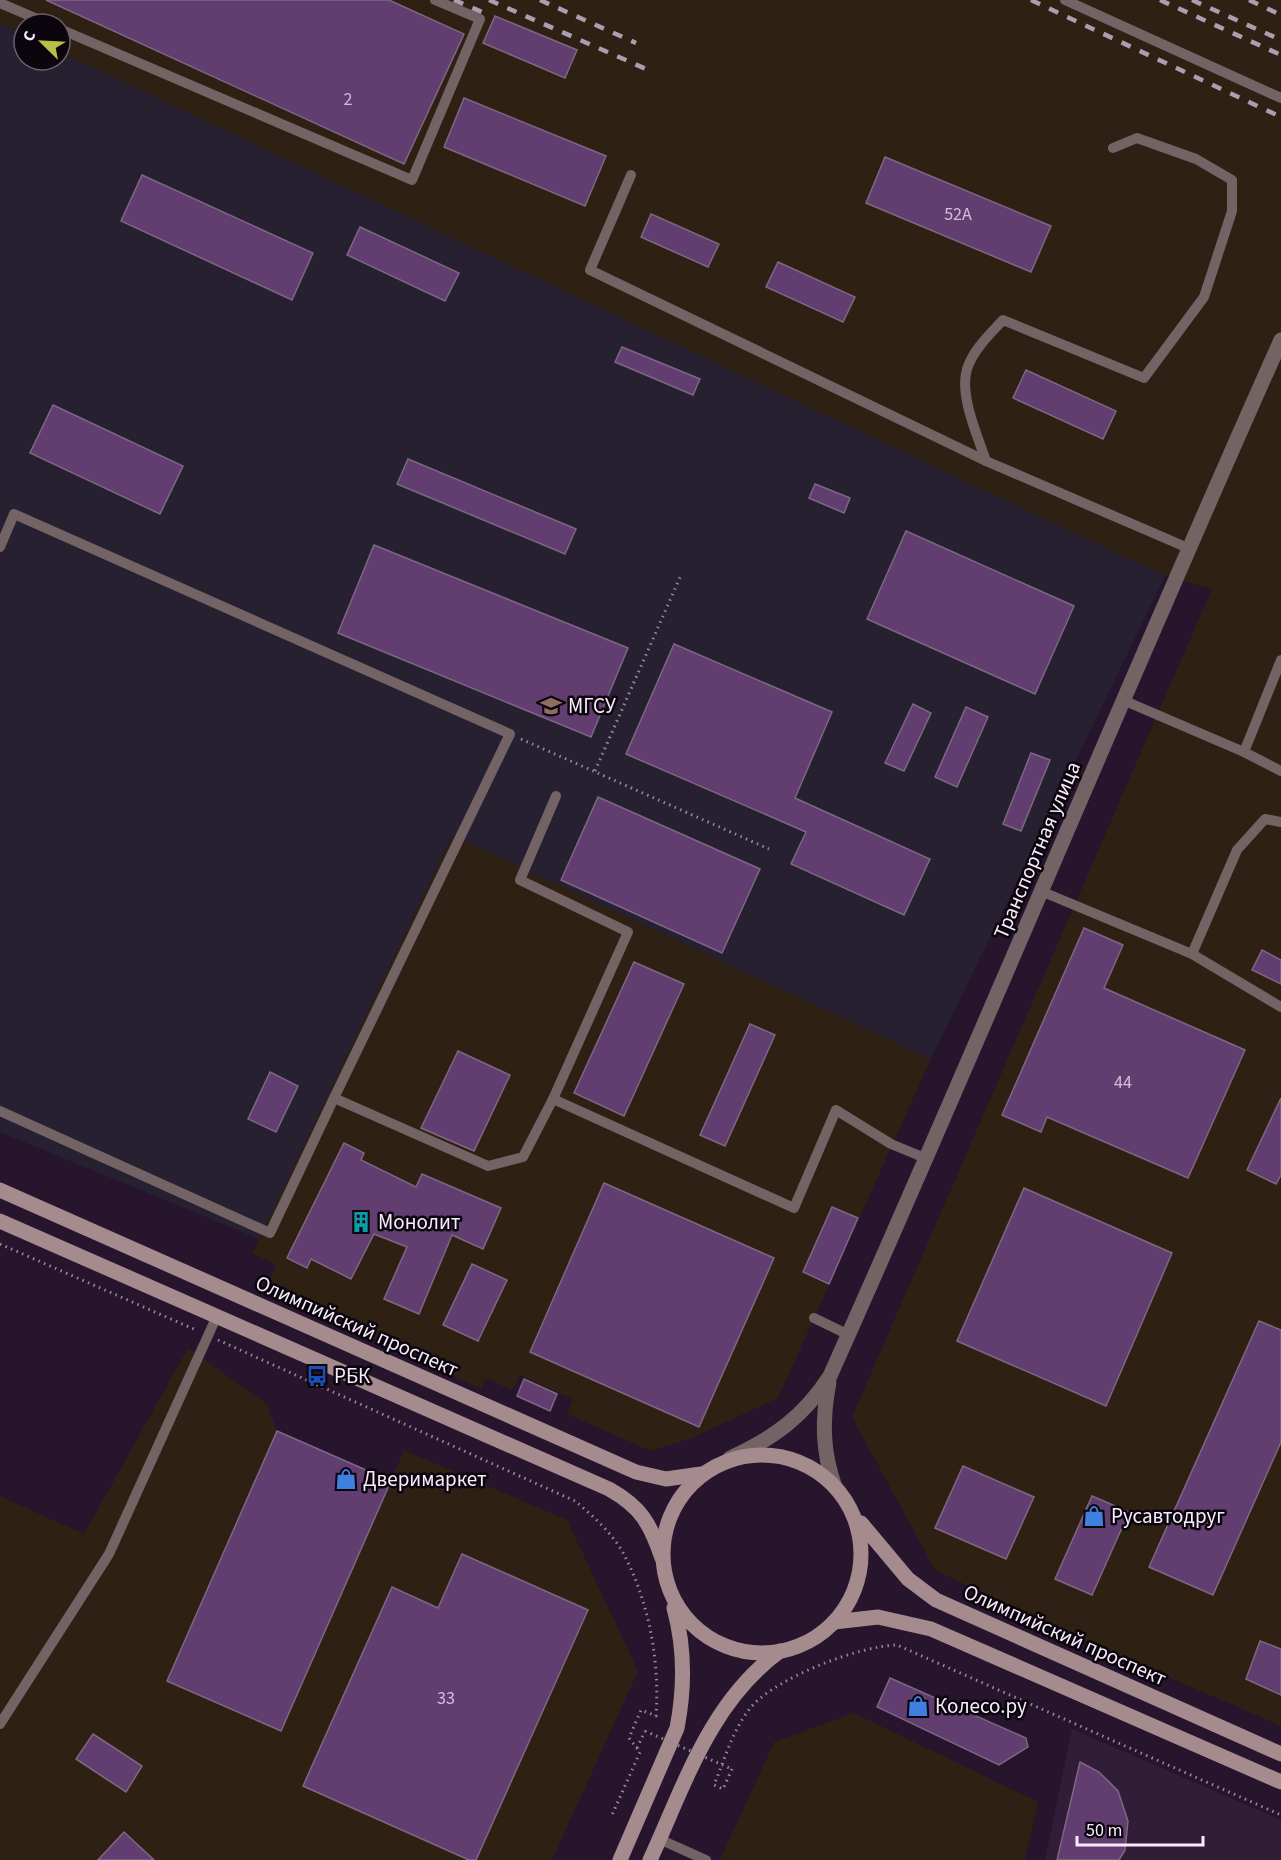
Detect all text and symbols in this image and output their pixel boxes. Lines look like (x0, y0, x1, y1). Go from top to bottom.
north arrow (12, 12, 72, 72)
text: С (17, 28, 41, 45)
house number: 2 (344, 87, 353, 112)
house number: 52А (944, 202, 972, 227)
place label: МГСУ (568, 691, 616, 721)
school or university icon: МГСУ (539, 694, 563, 718)
street label: Транспортная улица (986, 757, 1088, 943)
house number: 44 (1114, 1070, 1132, 1095)
place label: Монолит (378, 1207, 461, 1237)
building icon: Монолит (349, 1210, 373, 1234)
street label: Олимпийский проспект (251, 1268, 464, 1384)
place label: РБК (334, 1361, 371, 1391)
bus stop icon: РБК (305, 1364, 329, 1388)
place label: Дверимаркет (363, 1464, 487, 1494)
shop icon: Дверимаркет (334, 1467, 358, 1491)
place label: Русавтодруг (1111, 1501, 1225, 1531)
shop icon: Русавтодруг (1082, 1504, 1106, 1528)
street label: Олимпийский проспект (959, 1577, 1172, 1693)
house number: 33 (437, 1686, 455, 1711)
place label: Колесо.ру (935, 1691, 1027, 1721)
shop icon: Колесо.ру (906, 1694, 930, 1718)
scale bar (1077, 1809, 1203, 1847)
text: 50 m (1086, 1818, 1122, 1843)

